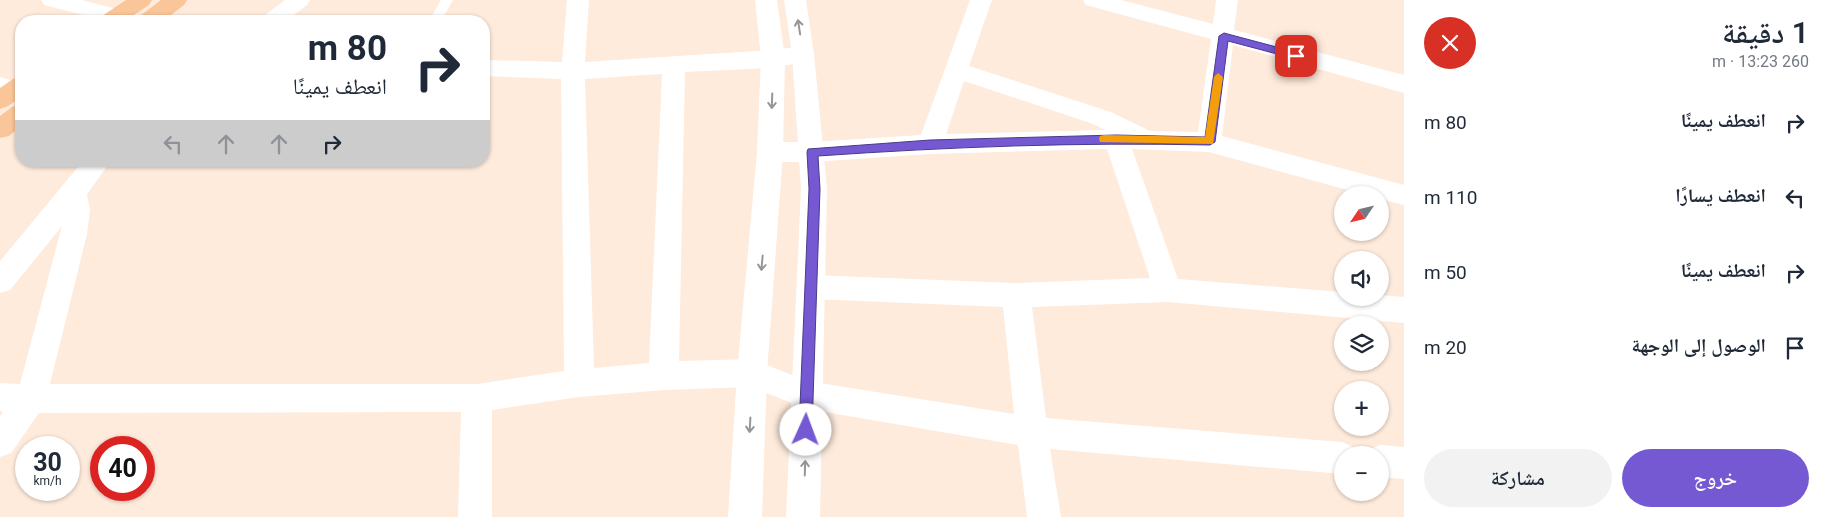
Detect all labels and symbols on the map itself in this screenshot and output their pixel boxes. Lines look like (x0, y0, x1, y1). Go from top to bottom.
one-way arrow (794, 19, 804, 35)
pin (1275, 35, 1317, 77)
one-way arrow (767, 92, 777, 108)
north arrow (1334, 186, 1389, 241)
one-way arrow (757, 255, 766, 271)
position arrow (779, 403, 831, 455)
one-way arrow (745, 417, 754, 433)
speed limit sign: 40 (90, 436, 155, 501)
one-way arrow (800, 461, 809, 477)

